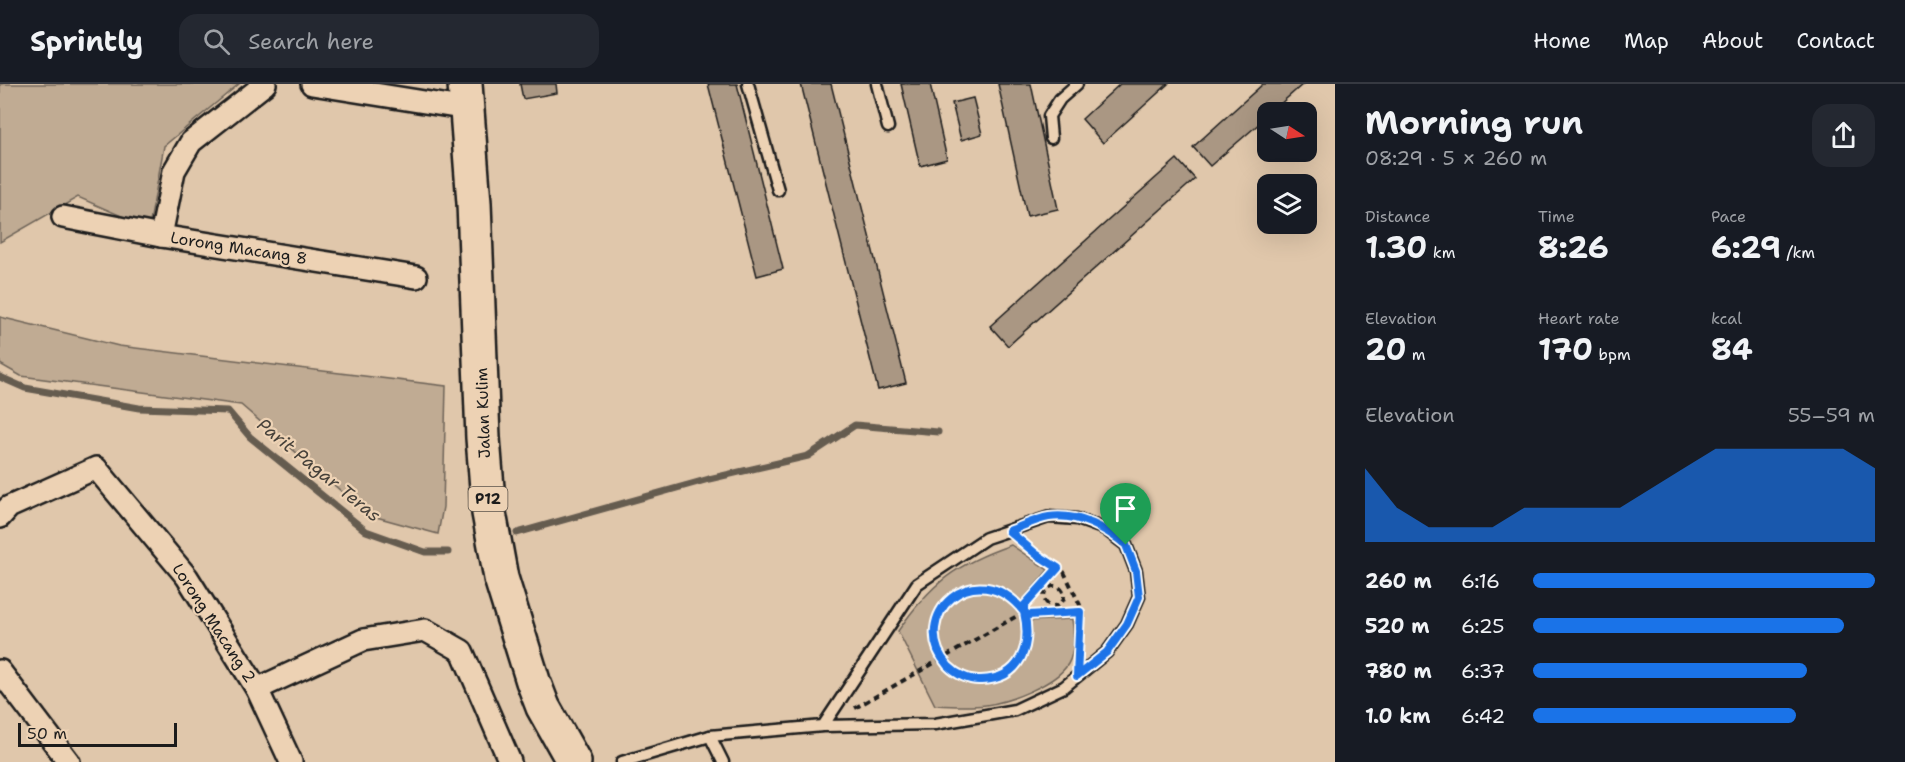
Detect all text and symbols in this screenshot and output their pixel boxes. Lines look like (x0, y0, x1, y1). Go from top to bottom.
search box (179, 14, 599, 68)
text: Sprintly (30, 22, 143, 60)
icon: search (200, 25, 233, 58)
text: Search here (248, 27, 374, 56)
text: Home (1533, 27, 1591, 55)
text: Map (1624, 27, 1669, 55)
text: About (1702, 27, 1763, 55)
text: Contact (1796, 27, 1875, 55)
text: Morning run (1365, 100, 1583, 145)
north arrow (1257, 102, 1317, 162)
map controls (1257, 102, 1317, 234)
button: share (1812, 104, 1875, 167)
text: 08:29 · 5 × 260 m (1365, 145, 1547, 171)
button: layers (1257, 174, 1317, 234)
text: Distance (1365, 206, 1431, 227)
text: Time (1538, 206, 1575, 227)
text: Pace (1711, 206, 1746, 227)
street label: Lorong Macang 8 (169, 227, 309, 269)
text: 1.30 (1365, 227, 1427, 268)
text: 8:26 (1538, 227, 1609, 268)
text: 6:29 (1711, 227, 1781, 268)
text: km (1427, 242, 1455, 263)
text: /km (1781, 242, 1815, 263)
text: Elevation (1365, 308, 1437, 329)
text: Heart rate (1538, 308, 1620, 329)
text: kcal (1711, 308, 1742, 329)
text: 20 (1365, 329, 1406, 370)
text: 170 (1538, 329, 1593, 370)
text: 84 (1711, 329, 1753, 370)
text: m (1406, 344, 1426, 365)
text: bpm (1593, 344, 1631, 365)
street label: Jalan Kulim (471, 367, 495, 459)
text: Elevation (1365, 402, 1455, 428)
text: 55–59 m (1788, 402, 1875, 428)
water label: Parit Pagar Teras (252, 413, 386, 527)
pin (1100, 483, 1151, 545)
road number: P12 (468, 487, 508, 511)
icon: arrive (1109, 492, 1142, 525)
street label: Lorong Macang 2 (168, 559, 260, 687)
text: 260 m (1365, 568, 1432, 594)
text: 6:16 (1461, 568, 1500, 594)
text: 520 m (1365, 613, 1430, 639)
text: 6:25 (1461, 613, 1505, 639)
text: 780 m (1365, 658, 1432, 684)
text: 6:37 (1461, 658, 1505, 684)
text: 1.0 km (1365, 703, 1430, 729)
text: 6:42 (1461, 703, 1505, 729)
scale bar (18, 720, 177, 748)
text: 50 m (27, 723, 67, 744)

